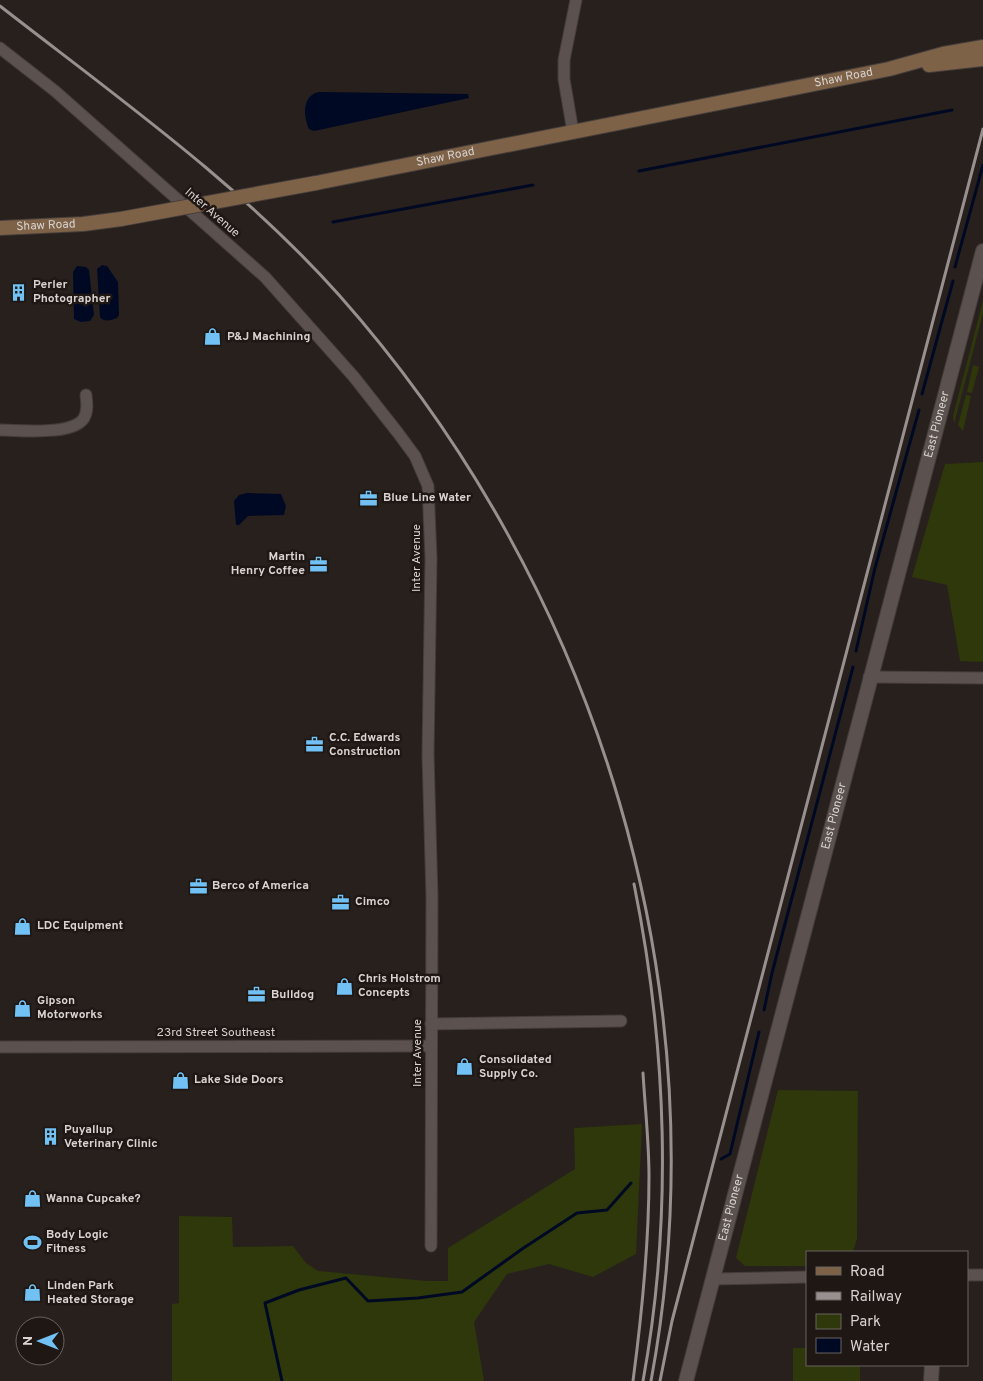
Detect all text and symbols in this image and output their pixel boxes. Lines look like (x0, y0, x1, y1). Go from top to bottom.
street label: Shaw Road (813, 64, 874, 92)
street label: Shaw Road (415, 144, 476, 171)
street label: Inter Avenue (181, 185, 243, 241)
street label: Shaw Road (16, 216, 76, 235)
place label: Perler Photographer (33, 277, 110, 307)
building icon: Perler Photographer (9, 282, 29, 302)
shop icon: P&J Machining (203, 327, 223, 347)
place label: P&J Machining (227, 329, 310, 345)
street label: East Pioneer (921, 389, 954, 460)
office icon: Blue Line Water (359, 488, 379, 508)
place label: Blue Line Water (383, 490, 471, 506)
street label: Inter Avenue (409, 524, 425, 592)
place label: Martin Henry Coffee (231, 549, 305, 579)
office icon: Martin Henry Coffee (309, 554, 329, 574)
place label: C.C. Edwards Construction (329, 730, 400, 760)
office icon: C.C. Edwards Construction (305, 735, 325, 755)
street label: East Pioneer (818, 781, 851, 851)
office icon: Berco of America (188, 876, 208, 896)
place label: Berco of America (212, 878, 309, 894)
office icon: Cimco (331, 892, 351, 912)
place label: Cimco (355, 894, 390, 910)
shop icon: LDC Equipment (13, 916, 33, 936)
place label: LDC Equipment (37, 918, 124, 934)
place label: Chris Holstrom Concepts (358, 971, 441, 1001)
shop icon: Chris Holstrom Concepts (334, 976, 354, 996)
office icon: Bulldog (247, 985, 267, 1005)
place label: Bulldog (271, 987, 314, 1003)
place label: Gipson Motorworks (37, 993, 103, 1023)
shop icon: Gipson Motorworks (13, 998, 33, 1018)
street label: Inter Avenue (410, 1019, 426, 1087)
street label: 23rd Street Southeast (157, 1025, 275, 1041)
place label: Consolidated Supply Co. (479, 1052, 552, 1082)
shop icon: Consolidated Supply Co. (455, 1057, 475, 1077)
shop icon: Lake Side Doors (170, 1070, 190, 1090)
place label: Lake Side Doors (194, 1072, 284, 1088)
place label: Puyallup Veterinary Clinic (64, 1122, 158, 1152)
building icon: Puyallup Veterinary Clinic (40, 1127, 60, 1147)
street label: East Pioneer (715, 1172, 748, 1243)
shop icon: Wanna Cupcake? (22, 1189, 42, 1209)
place label: Wanna Cupcake? (46, 1191, 141, 1207)
place label: Body Logic Fitness (46, 1227, 108, 1257)
sports icon: Body Logic Fitness (22, 1232, 42, 1252)
legend (806, 1251, 968, 1366)
text: Road (850, 1263, 885, 1282)
place label: Linden Park Heated Storage (47, 1278, 134, 1308)
shop icon: Linden Park Heated Storage (23, 1283, 43, 1303)
text: Railway (850, 1288, 902, 1307)
text: Park (850, 1313, 881, 1332)
north arrow (15, 1316, 65, 1366)
text: N (20, 1336, 37, 1346)
text: Water (850, 1338, 890, 1357)

